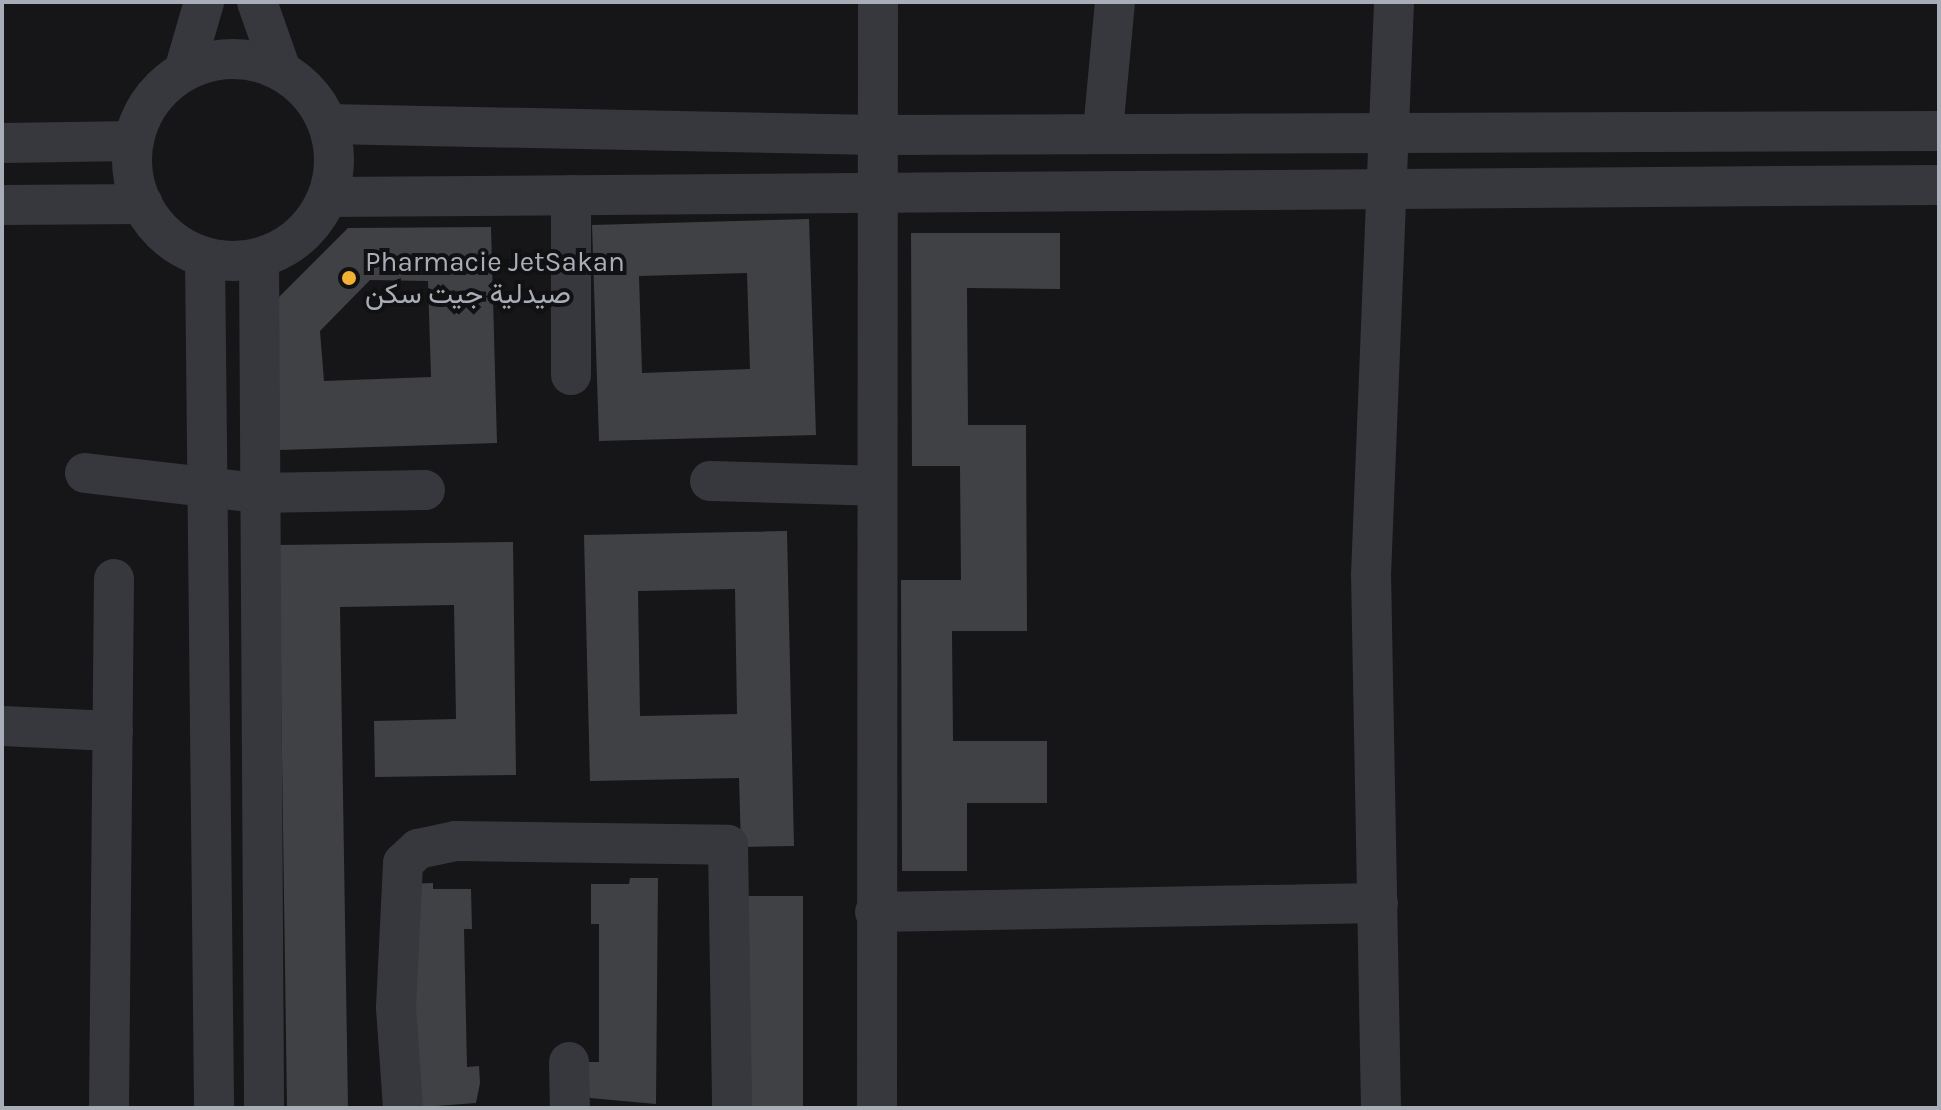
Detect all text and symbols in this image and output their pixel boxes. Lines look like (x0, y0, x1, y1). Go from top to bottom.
place label: Pharmacie JetSakan صيدلية جيت سكن (365, 245, 625, 311)
marker: Pharmacie JetSakan صيدلية جيت سكن (340, 269, 358, 287)

